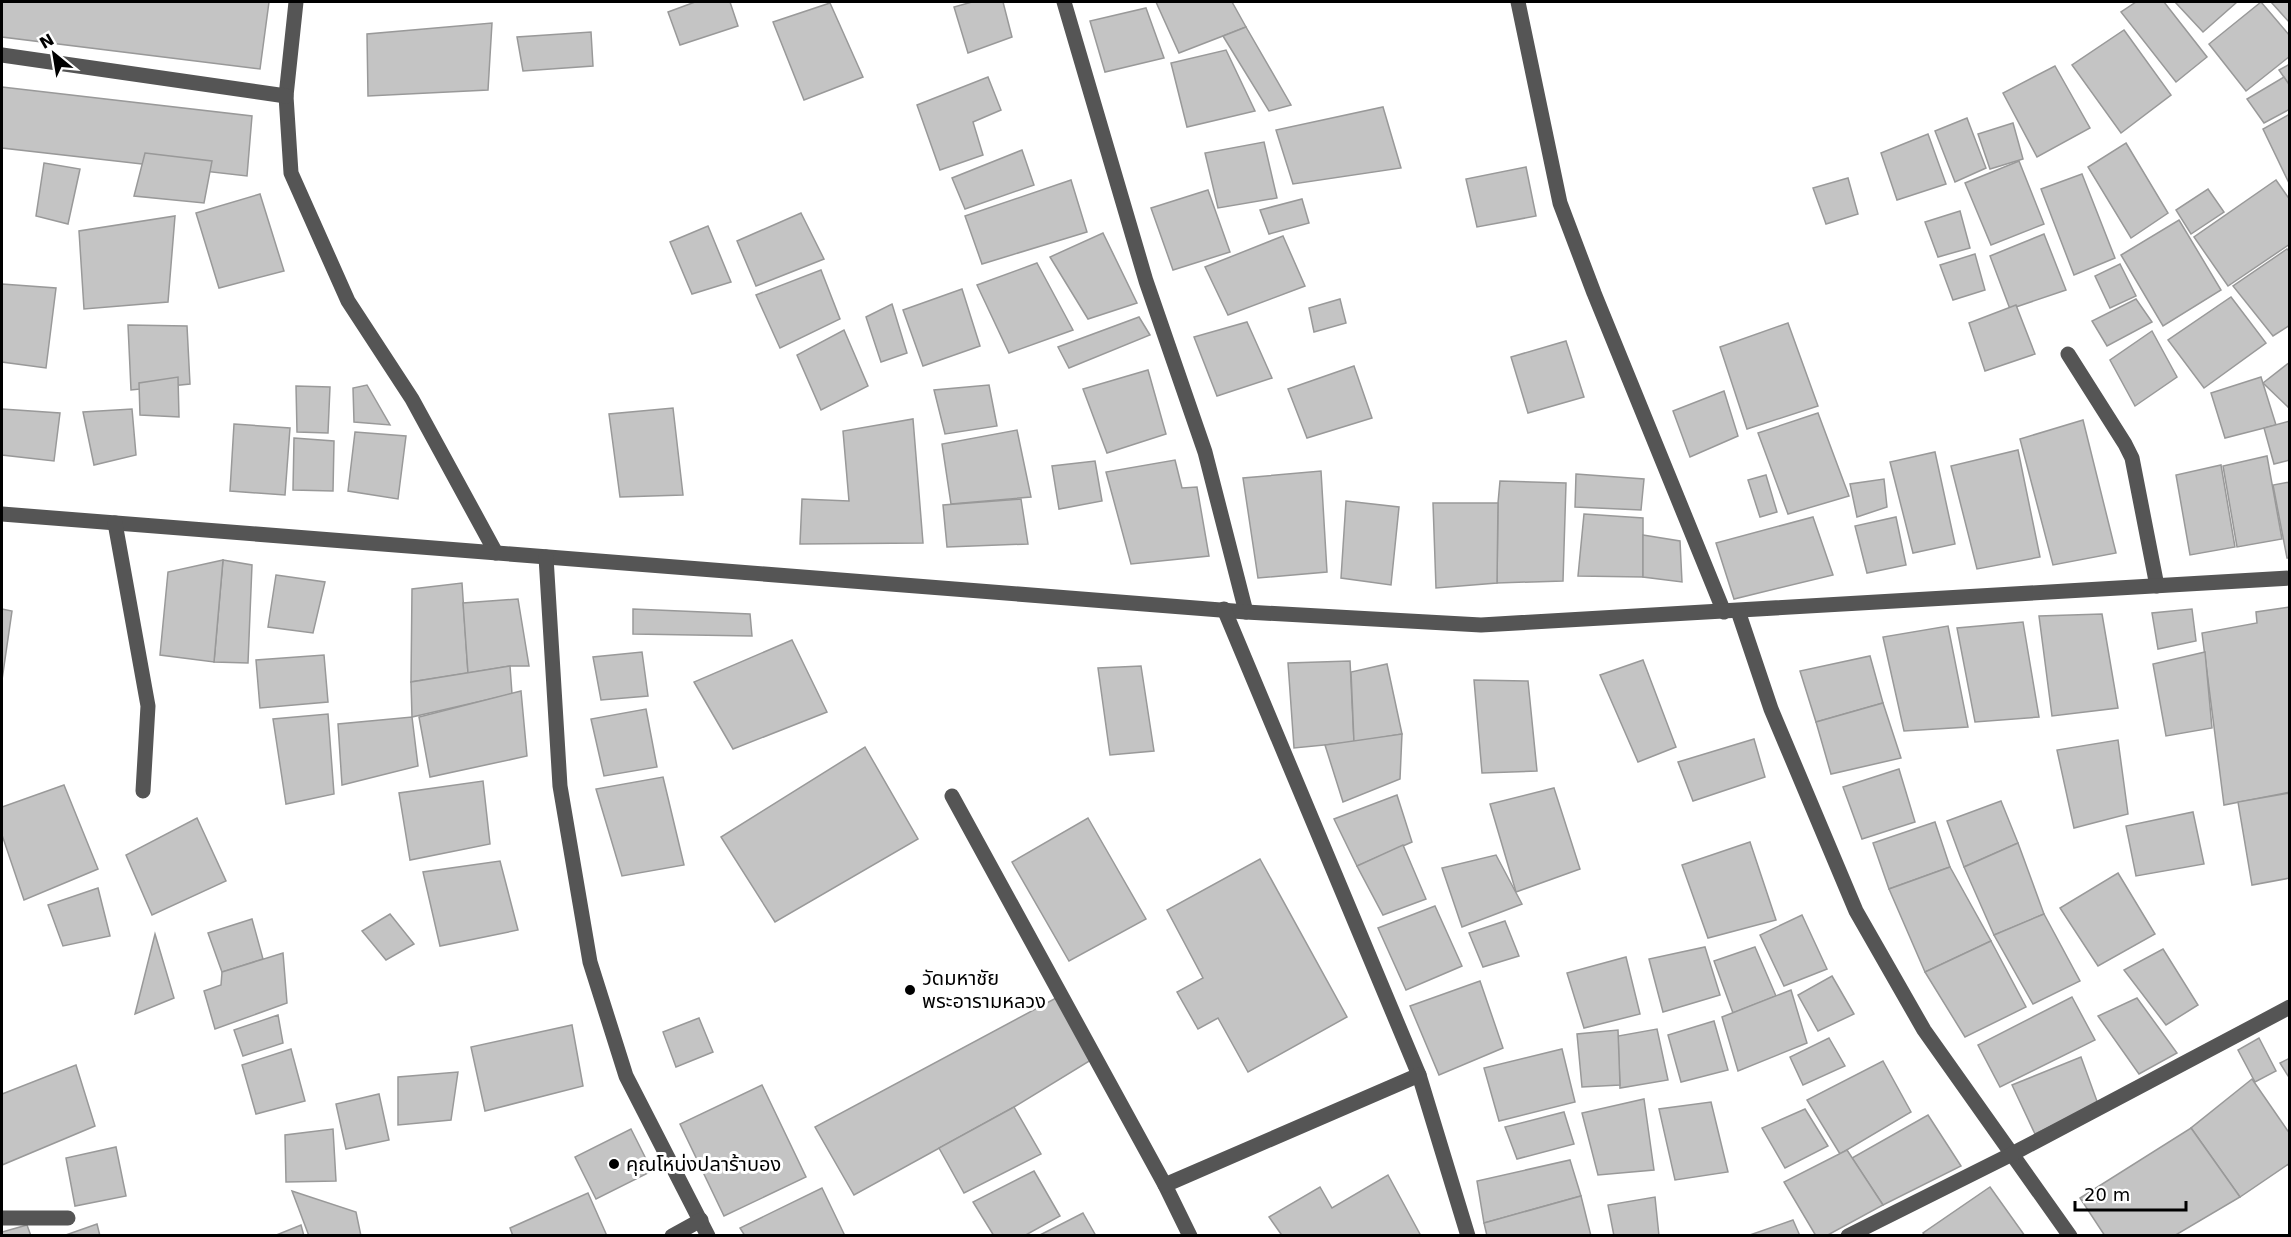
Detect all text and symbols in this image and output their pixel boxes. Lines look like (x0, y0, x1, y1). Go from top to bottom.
north arrow (24, 24, 84, 84)
text: N (36, 30, 57, 53)
place label: วัดมหาชัย พระอารามหลวง (922, 966, 1046, 1013)
marker: วัดมหาชัย พระอารามหลวง (903, 983, 917, 997)
place label: คุณโหน่งปลาร้าบอง (626, 1152, 781, 1176)
marker: คุณโหน่งปลาร้าบอง (607, 1157, 621, 1171)
scale bar (2075, 1174, 2186, 1212)
text: 20 m (2084, 1184, 2130, 1205)

